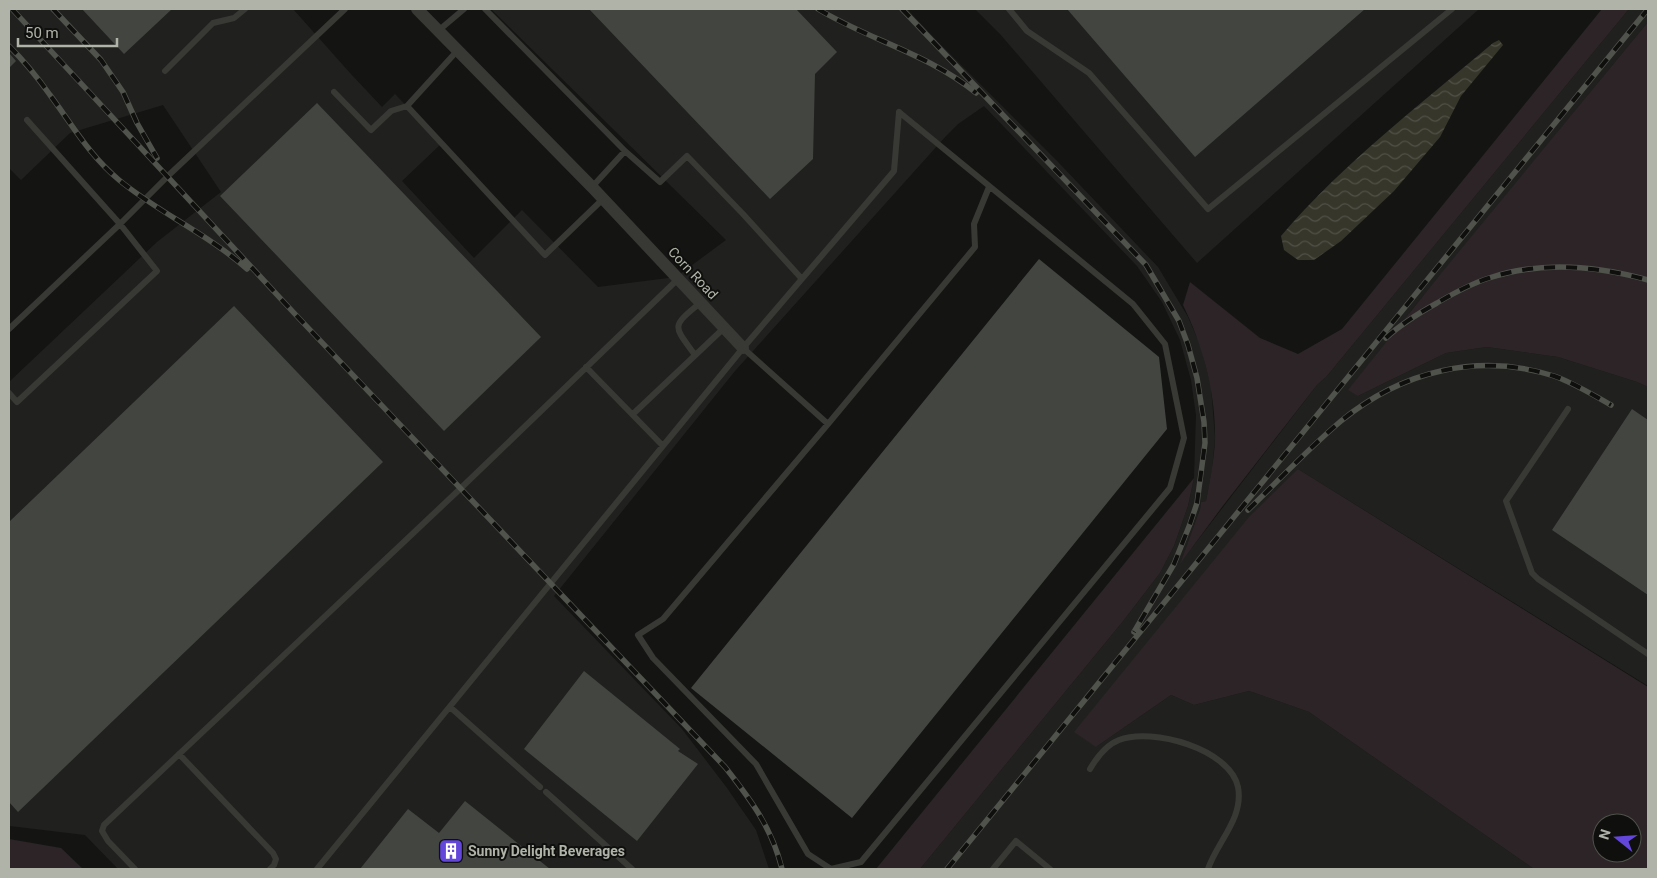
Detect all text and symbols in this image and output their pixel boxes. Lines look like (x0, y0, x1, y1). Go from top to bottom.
scale bar (18, 15, 116, 47)
text: 50 m (25, 24, 59, 42)
street label: Corn Road (665, 244, 721, 302)
north arrow (1592, 813, 1642, 863)
text: N (1595, 827, 1614, 841)
building icon: Sunny Delight Beverages (438, 838, 464, 864)
place label: Sunny Delight Beverages (468, 843, 625, 859)

